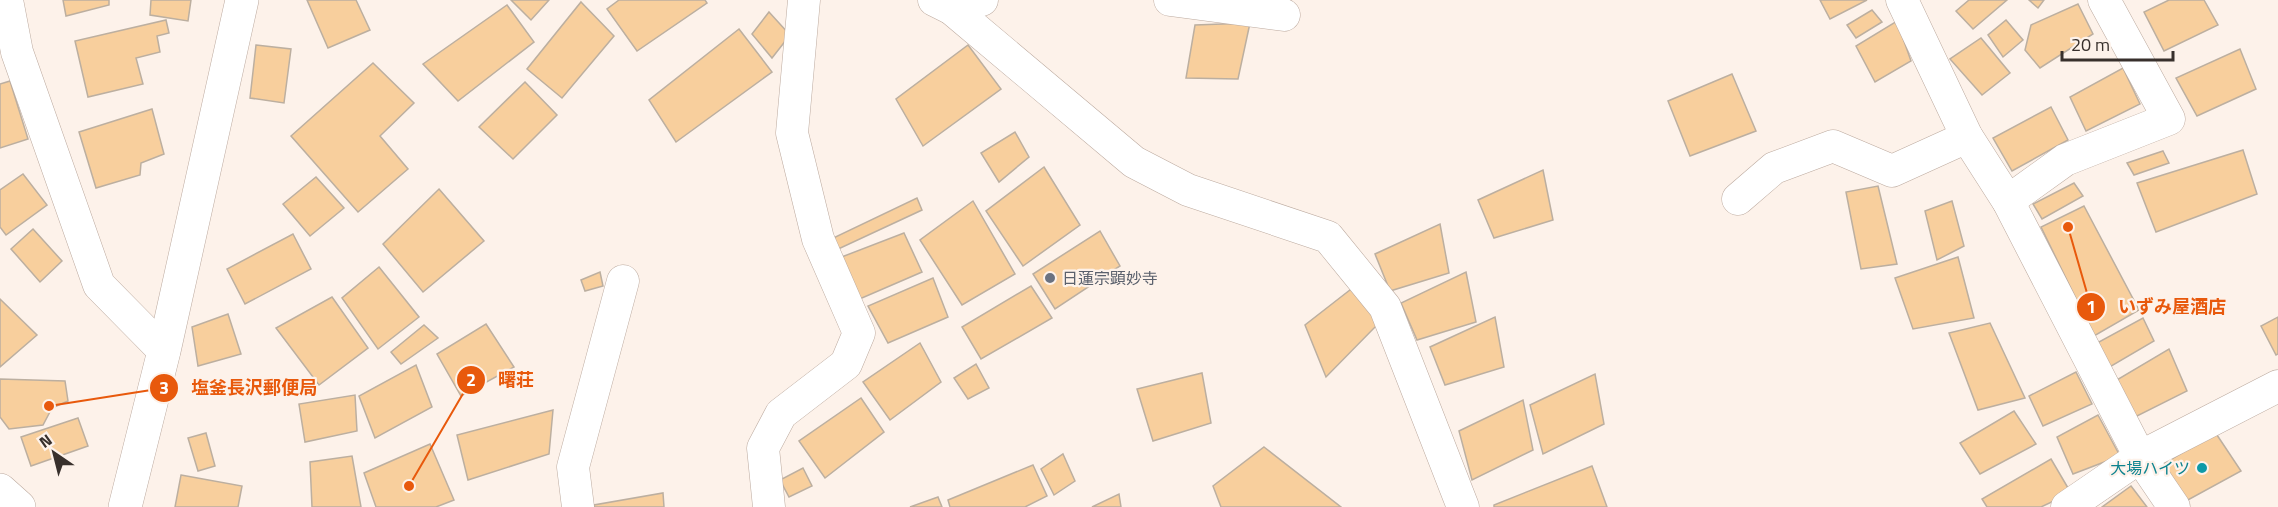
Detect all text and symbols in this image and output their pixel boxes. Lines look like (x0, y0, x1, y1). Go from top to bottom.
scale bar (2062, 24, 2173, 62)
text: 20 m (2071, 31, 2110, 58)
place label: 日蓮宗顕妙寺 (1062, 266, 1158, 290)
marker: 日蓮宗顕妙寺 (1043, 271, 1057, 285)
callout: いずみ屋酒店 (2076, 289, 2238, 325)
text: 1 (2086, 293, 2096, 320)
text: いずみ屋酒店 (2118, 293, 2226, 320)
callout: 曙荘 (456, 362, 546, 398)
text: 2 (466, 366, 476, 393)
text: 曙荘 (498, 366, 534, 393)
callout: 塩釜長沢郵便局 (149, 370, 329, 406)
text: 3 (159, 374, 169, 401)
text: 塩釜長沢郵便局 (191, 374, 317, 401)
north arrow (24, 423, 84, 483)
text: N (34, 428, 57, 454)
place label: 大場ハイツ (2110, 456, 2190, 480)
marker: 大場ハイツ (2195, 461, 2209, 475)

